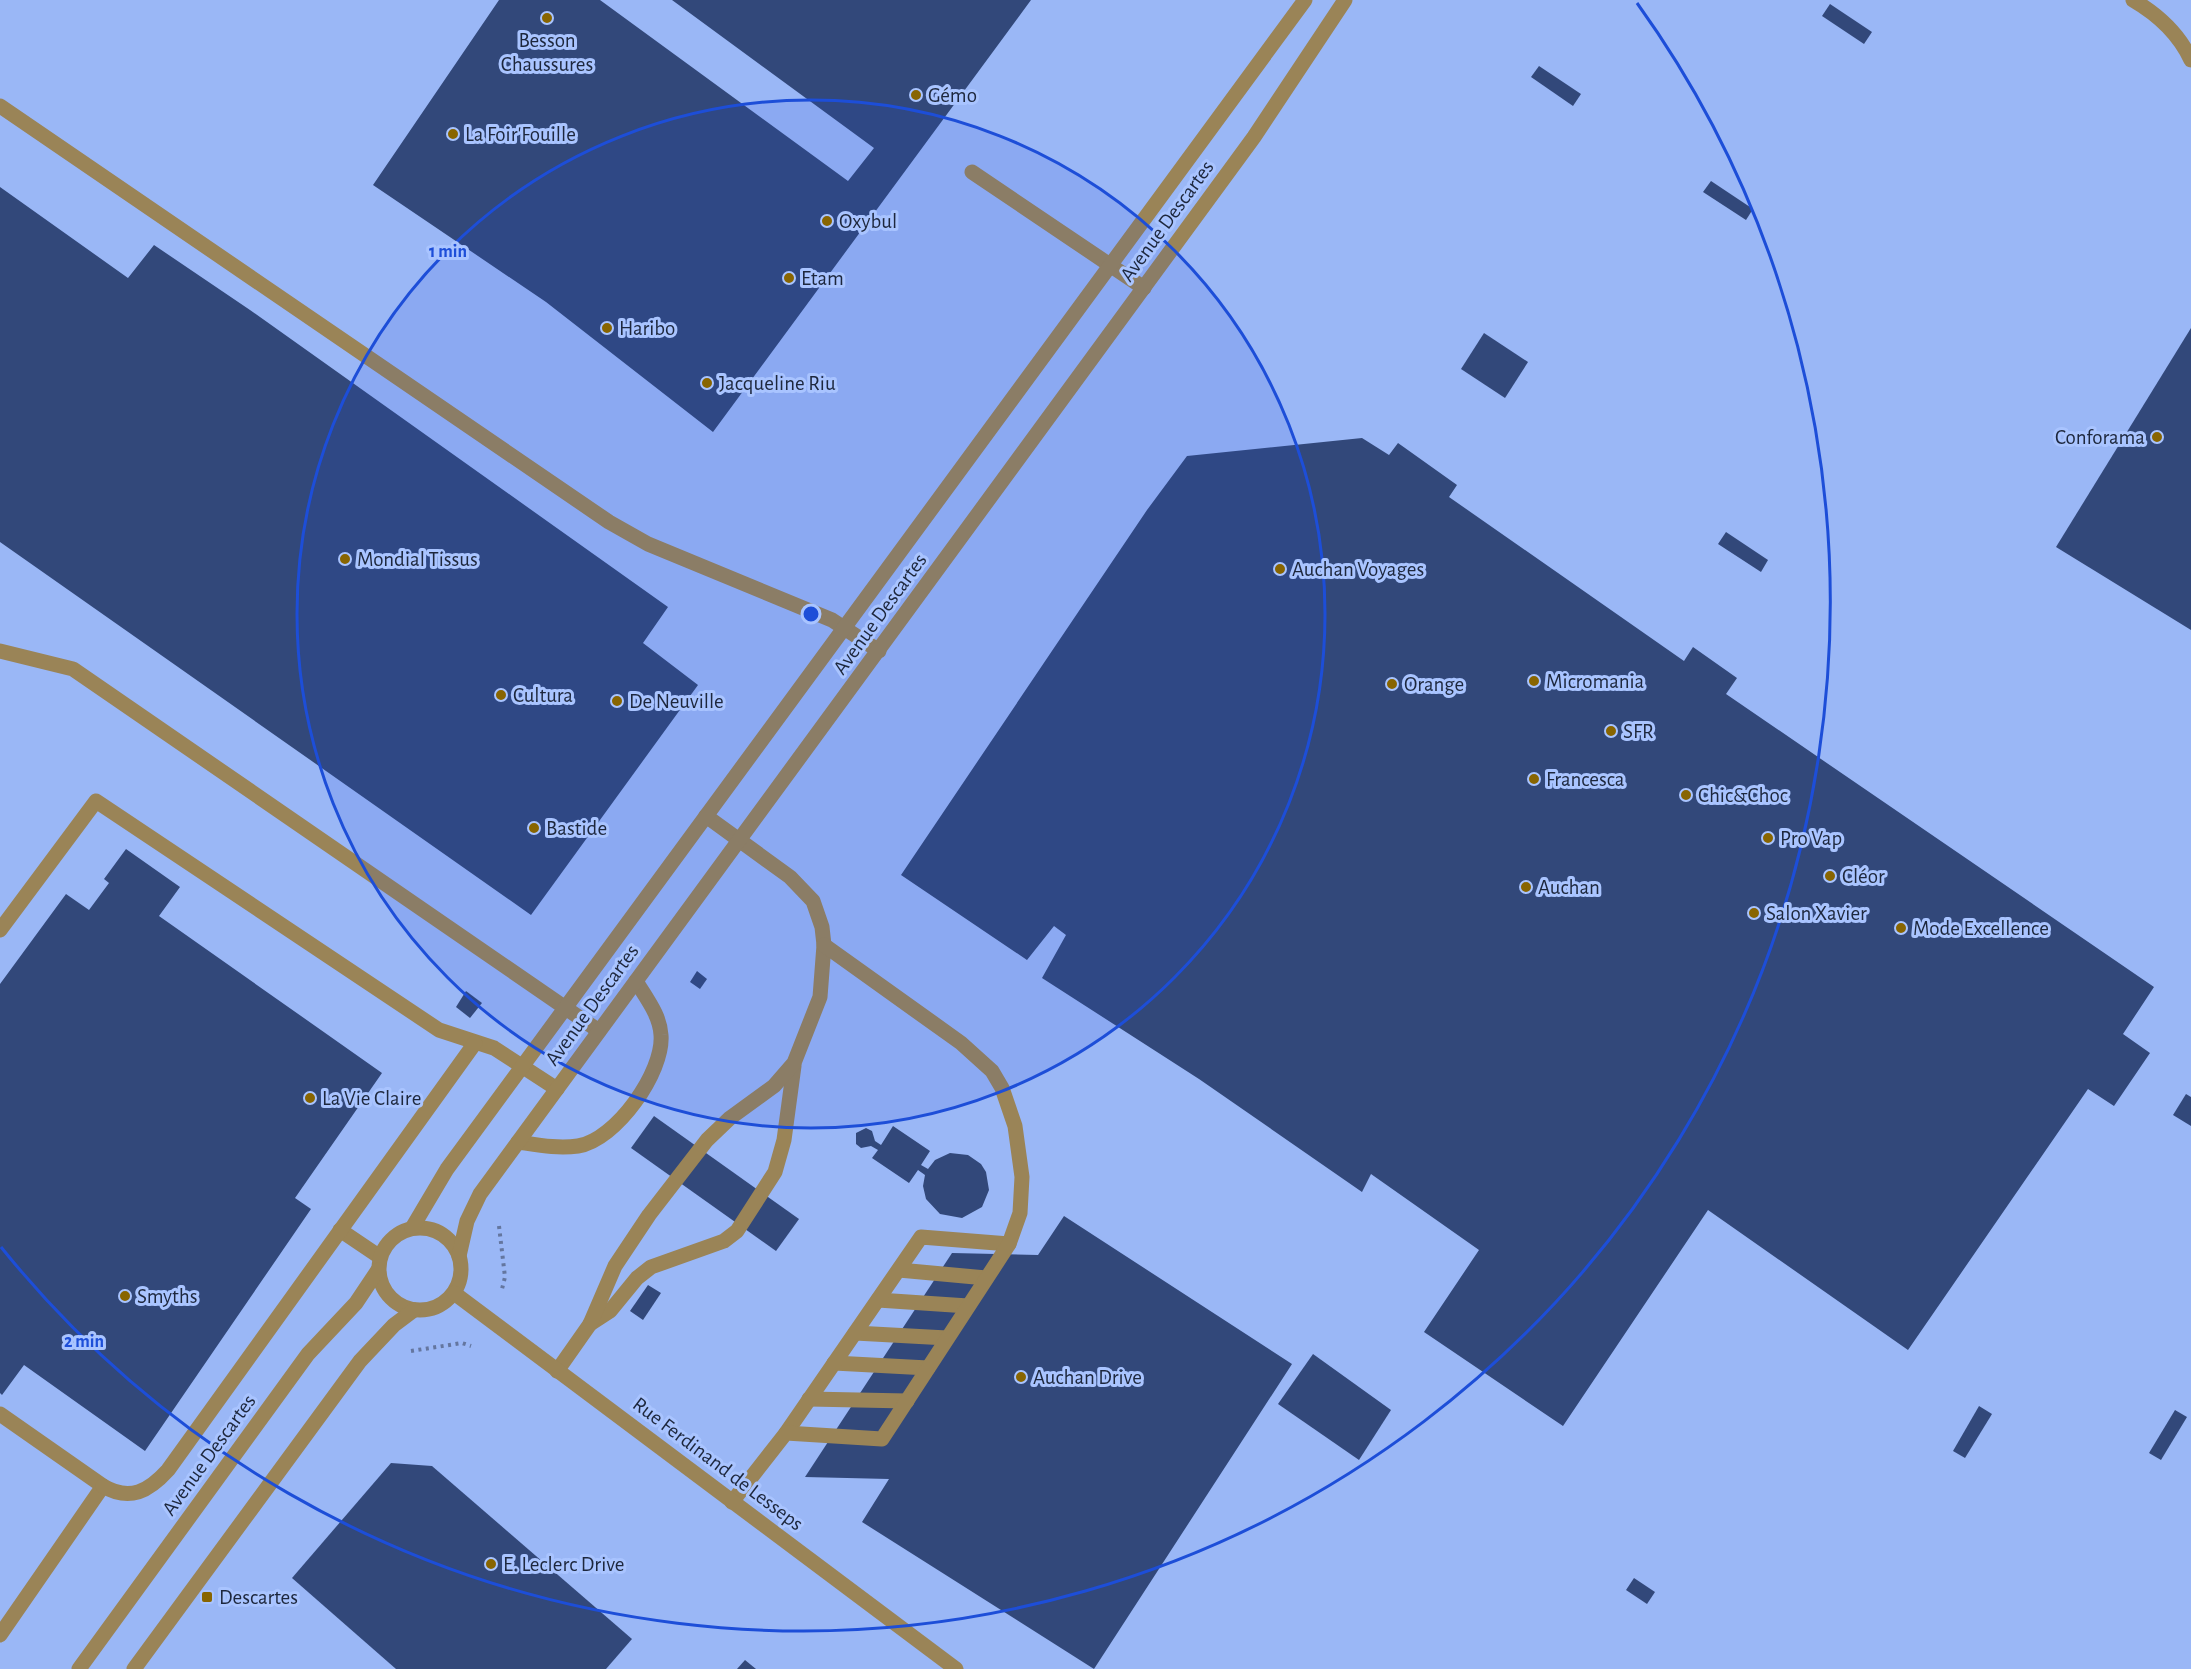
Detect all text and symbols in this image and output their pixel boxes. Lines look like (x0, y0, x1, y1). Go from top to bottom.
marker: Besson Chaussures (540, 11, 554, 25)
place label: Besson Chaussures (501, 30, 593, 75)
place label: Gémo (928, 85, 977, 106)
marker: Gémo (909, 88, 923, 102)
place label: La Foir'Fouille (465, 124, 576, 145)
marker: La Foir'Fouille (446, 127, 460, 141)
street label: Avenue Descartes (1116, 157, 1218, 285)
place label: Oxybul (839, 211, 897, 232)
marker: Oxybul (820, 214, 834, 228)
text: 1 min (429, 243, 467, 261)
place label: Etam (801, 268, 844, 289)
marker: Etam (782, 271, 796, 285)
place label: Haribo (619, 318, 675, 339)
marker: Haribo (600, 321, 614, 335)
place label: Jacqueline Riu (719, 373, 836, 394)
marker: Jacqueline Riu (700, 376, 714, 390)
place label: Conforama (2055, 427, 2145, 448)
marker: Conforama (2150, 430, 2164, 444)
place label: Mondial Tissus (357, 549, 478, 570)
street label: Avenue Descartes (829, 550, 931, 678)
marker: Mondial Tissus (338, 552, 352, 566)
place label: Auchan Voyages (1292, 559, 1424, 580)
marker: Auchan Voyages (1273, 562, 1287, 576)
centre of rings (801, 604, 821, 624)
place label: Micromania (1546, 671, 1645, 692)
place label: Orange (1404, 674, 1464, 695)
marker: Micromania (1527, 674, 1541, 688)
marker: Orange (1385, 677, 1399, 691)
place label: Cultura (513, 685, 573, 706)
marker: Cultura (494, 688, 508, 702)
place label: De Neuville (629, 691, 724, 712)
marker: De Neuville (610, 694, 624, 708)
place label: SFR (1623, 721, 1654, 742)
marker: SFR (1604, 724, 1618, 738)
place label: Francesca (1546, 769, 1625, 790)
marker: Francesca (1527, 772, 1541, 786)
place label: Chic&Choc (1698, 785, 1788, 806)
marker: Chic&Choc (1679, 788, 1693, 802)
place label: Bastide (546, 818, 607, 839)
marker: Bastide (527, 821, 541, 835)
place label: Pro Vap (1780, 828, 1842, 849)
marker: Pro Vap (1761, 831, 1775, 845)
place label: Cléor (1842, 866, 1885, 887)
marker: Cléor (1823, 869, 1837, 883)
place label: Auchan (1538, 877, 1600, 898)
marker: Auchan (1519, 880, 1533, 894)
place label: Salon Xavier (1766, 903, 1867, 924)
marker: Salon Xavier (1747, 906, 1761, 920)
place label: Mode Excellence (1913, 918, 2049, 939)
marker: Mode Excellence (1894, 921, 1908, 935)
street label: Avenue Descartes (541, 941, 643, 1069)
place label: La Vie Claire (322, 1088, 421, 1109)
marker: La Vie Claire (303, 1091, 317, 1105)
place label: Smyths (137, 1286, 197, 1307)
marker: Smyths (118, 1289, 132, 1303)
text: 2 min (64, 1333, 104, 1351)
place label: Auchan Drive (1033, 1367, 1142, 1388)
marker: Auchan Drive (1014, 1370, 1028, 1384)
street label: Avenue Descartes (158, 1391, 260, 1519)
street label: Rue Ferdinand de Lesseps (629, 1393, 807, 1535)
place label: E. Leclerc Drive (503, 1554, 624, 1575)
marker: E. Leclerc Drive (484, 1557, 498, 1571)
place label: Descartes (219, 1587, 298, 1608)
marker: Descartes (200, 1590, 214, 1604)

